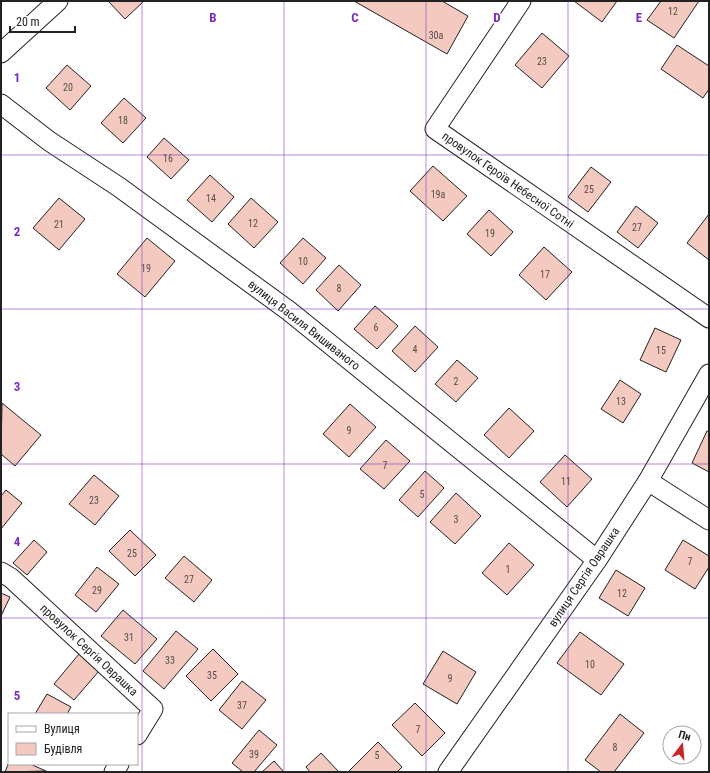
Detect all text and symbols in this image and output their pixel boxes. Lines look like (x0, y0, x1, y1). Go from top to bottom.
house number: 12 (668, 6, 678, 17)
scale bar (10, 8, 75, 34)
text: B (209, 10, 217, 25)
text: C (351, 10, 359, 25)
text: D (493, 10, 501, 25)
text: E (636, 10, 643, 25)
text: 20 m (16, 15, 40, 29)
house number: 30а (429, 30, 444, 41)
house number: 23 (537, 56, 547, 67)
text: 1 (14, 70, 20, 85)
house number: 20 (63, 82, 73, 93)
house number: 18 (118, 115, 128, 126)
street label: провулок Героїв Небесної Сотні (439, 129, 577, 231)
house number: 16 (163, 153, 173, 164)
house number: 25 (584, 184, 594, 195)
house number: 19а (431, 189, 446, 200)
house number: 14 (206, 193, 216, 204)
house number: 12 (248, 218, 258, 229)
house number: 21 (54, 219, 64, 230)
house number: 27 (632, 222, 642, 233)
text: 2 (14, 224, 21, 239)
house number: 19 (485, 228, 495, 239)
house number: 10 (298, 256, 308, 267)
house number: 19 (141, 263, 151, 274)
house number: 17 (540, 269, 550, 280)
street label: вулиця Василя Вишиваного (245, 277, 363, 373)
house number: 8 (337, 283, 342, 294)
house number: 6 (374, 322, 379, 333)
house number: 4 (413, 344, 418, 355)
house number: 15 (656, 345, 666, 356)
house number: 2 (454, 376, 459, 387)
text: 3 (14, 379, 20, 394)
house number: 13 (616, 396, 626, 407)
house number: 9 (347, 425, 352, 436)
house number: 7 (383, 460, 388, 471)
house number: 11 (561, 476, 571, 487)
house number: 5 (420, 489, 425, 500)
house number: 23 (89, 495, 99, 506)
house number: 3 (454, 514, 459, 525)
street label: вулиця Сергія Оврашка (546, 524, 623, 629)
text: 4 (14, 534, 21, 549)
house number: 25 (127, 548, 137, 559)
house number: 7 (688, 556, 693, 567)
house number: 1 (506, 564, 510, 575)
house number: 27 (184, 574, 194, 585)
house number: 29 (92, 585, 102, 596)
house number: 12 (617, 588, 627, 599)
street label: провулок Сергія Оврашка (37, 601, 141, 699)
house number: 31 (124, 632, 134, 643)
house number: 33 (165, 655, 175, 666)
house number: 10 (585, 659, 595, 670)
house number: 35 (207, 670, 217, 681)
house number: 9 (448, 673, 453, 684)
text: 5 (14, 688, 21, 703)
house number: 37 (237, 700, 247, 711)
legend (8, 713, 138, 765)
text: Вулиця (44, 722, 80, 736)
house number: 7 (416, 724, 421, 735)
north arrow (662, 725, 702, 765)
text: Пн (677, 728, 692, 744)
text: Будівля (44, 742, 82, 756)
house number: 8 (613, 742, 618, 753)
house number: 39 (249, 749, 259, 760)
house number: 5 (375, 750, 380, 761)

